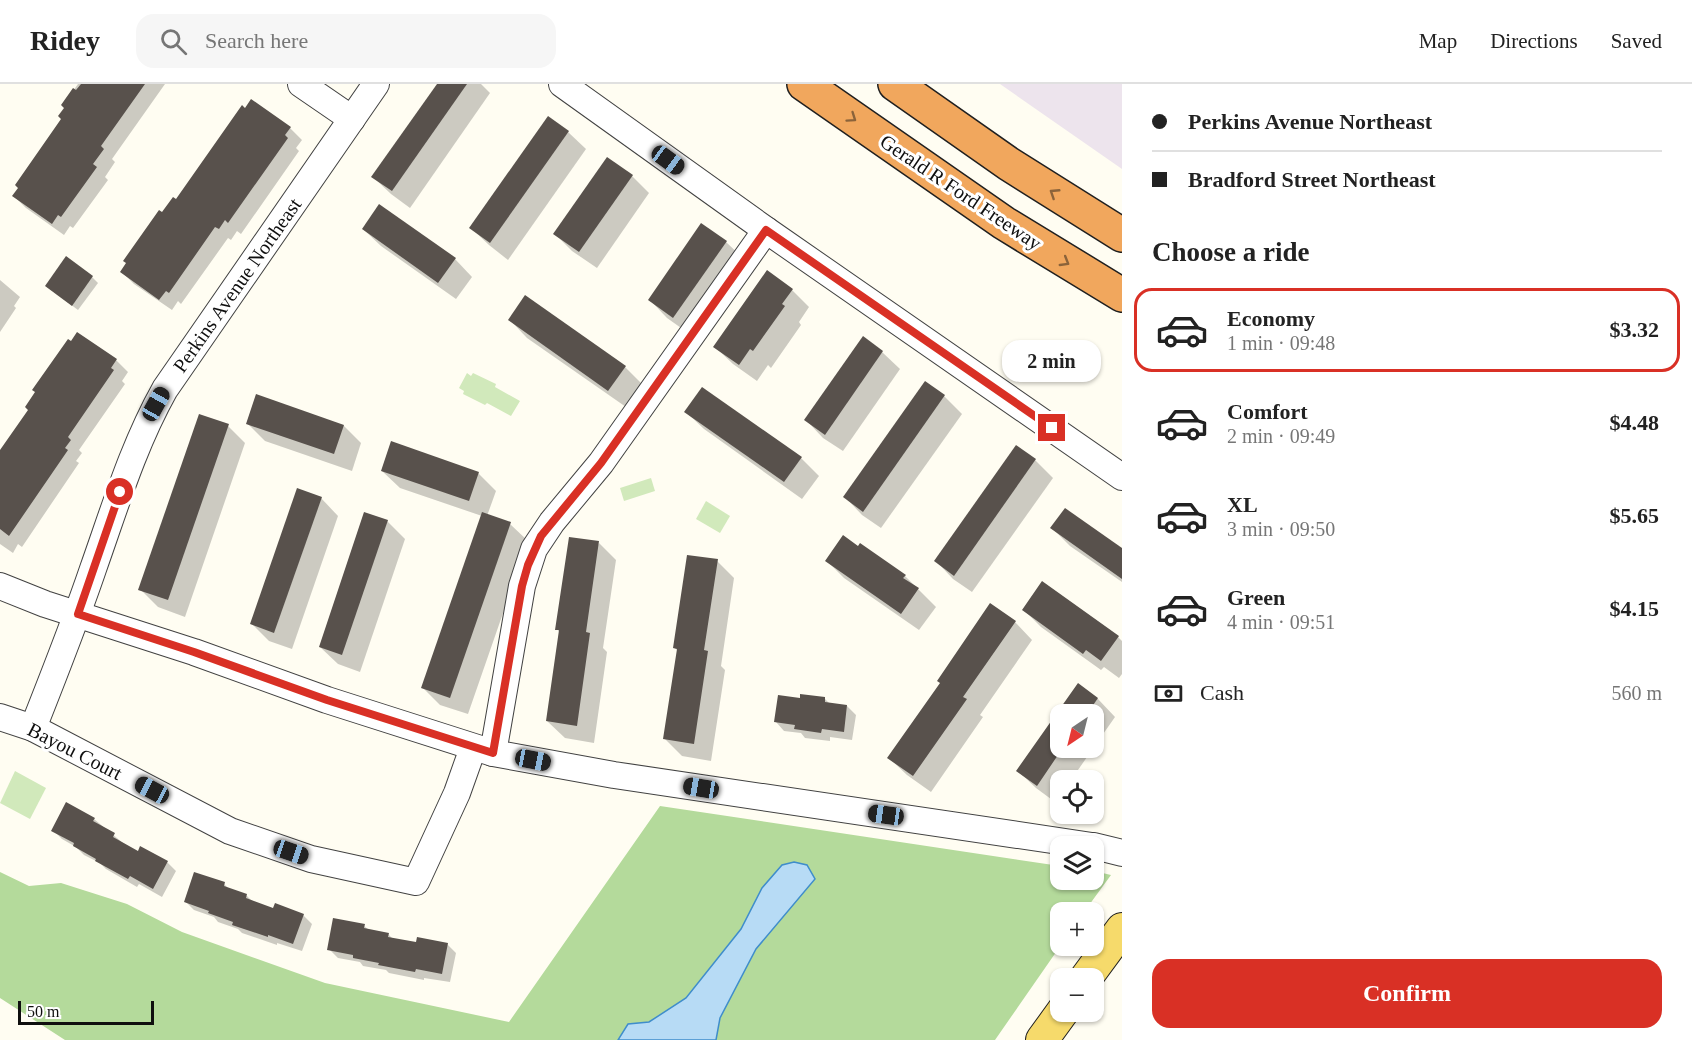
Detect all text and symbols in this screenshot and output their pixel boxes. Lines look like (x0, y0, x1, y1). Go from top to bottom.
search box (136, 14, 556, 68)
text: Ridey (30, 25, 100, 56)
icon: search (157, 25, 190, 58)
text: Search here (205, 28, 308, 53)
text: Map (1419, 29, 1457, 53)
text: Directions (1490, 29, 1578, 53)
text: Saved (1611, 29, 1662, 53)
text: Perkins Avenue Northeast (1188, 109, 1432, 134)
one-way arrow (845, 111, 856, 122)
street label: Gerald R Ford Freeway (876, 130, 1046, 255)
car (648, 142, 688, 178)
text: Bradford Street Northeast (1188, 167, 1436, 192)
one-way arrow (1050, 189, 1060, 201)
street label: Perkins Avenue Northeast (169, 193, 306, 376)
text: Choose a ride (1152, 237, 1310, 267)
one-way arrow (1059, 255, 1069, 266)
icon: car (1155, 303, 1209, 357)
text: Economy (1227, 306, 1315, 331)
text: $3.32 (1610, 317, 1659, 342)
text: 1 min · 09:48 (1227, 332, 1335, 354)
callout: 2 min (1002, 341, 1102, 383)
text: 2 min (1027, 350, 1076, 372)
car (139, 384, 173, 424)
icon: car (1155, 396, 1209, 450)
text: Comfort (1227, 399, 1308, 424)
text: $4.48 (1610, 410, 1659, 435)
route end (1038, 414, 1065, 441)
text: 2 min · 09:49 (1227, 425, 1335, 447)
route start (106, 478, 133, 505)
icon: car (1155, 489, 1209, 543)
text: XL (1227, 492, 1258, 517)
text: $5.65 (1610, 503, 1659, 528)
text: 3 min · 09:50 (1227, 518, 1335, 540)
icon: car (1155, 582, 1209, 636)
text: Green (1227, 585, 1285, 610)
text: $4.15 (1610, 596, 1659, 621)
text: 4 min · 09:51 (1227, 611, 1335, 633)
icon: cash (1152, 677, 1185, 710)
text: Cash (1200, 680, 1244, 705)
text: 560 m (1611, 682, 1662, 704)
north arrow (1050, 704, 1104, 758)
map controls (1050, 704, 1104, 1022)
street label: Bayou Court (24, 718, 126, 785)
car (514, 748, 552, 772)
button: locate (1050, 770, 1104, 824)
car (132, 774, 172, 806)
car (682, 776, 720, 800)
car (867, 804, 905, 826)
button: layers (1050, 836, 1104, 890)
car (271, 838, 311, 866)
button: + (1050, 902, 1104, 956)
button: Confirm (1152, 959, 1662, 1028)
button: − (1050, 968, 1104, 1022)
scale bar (18, 998, 154, 1026)
text: 50 m (27, 1003, 59, 1020)

